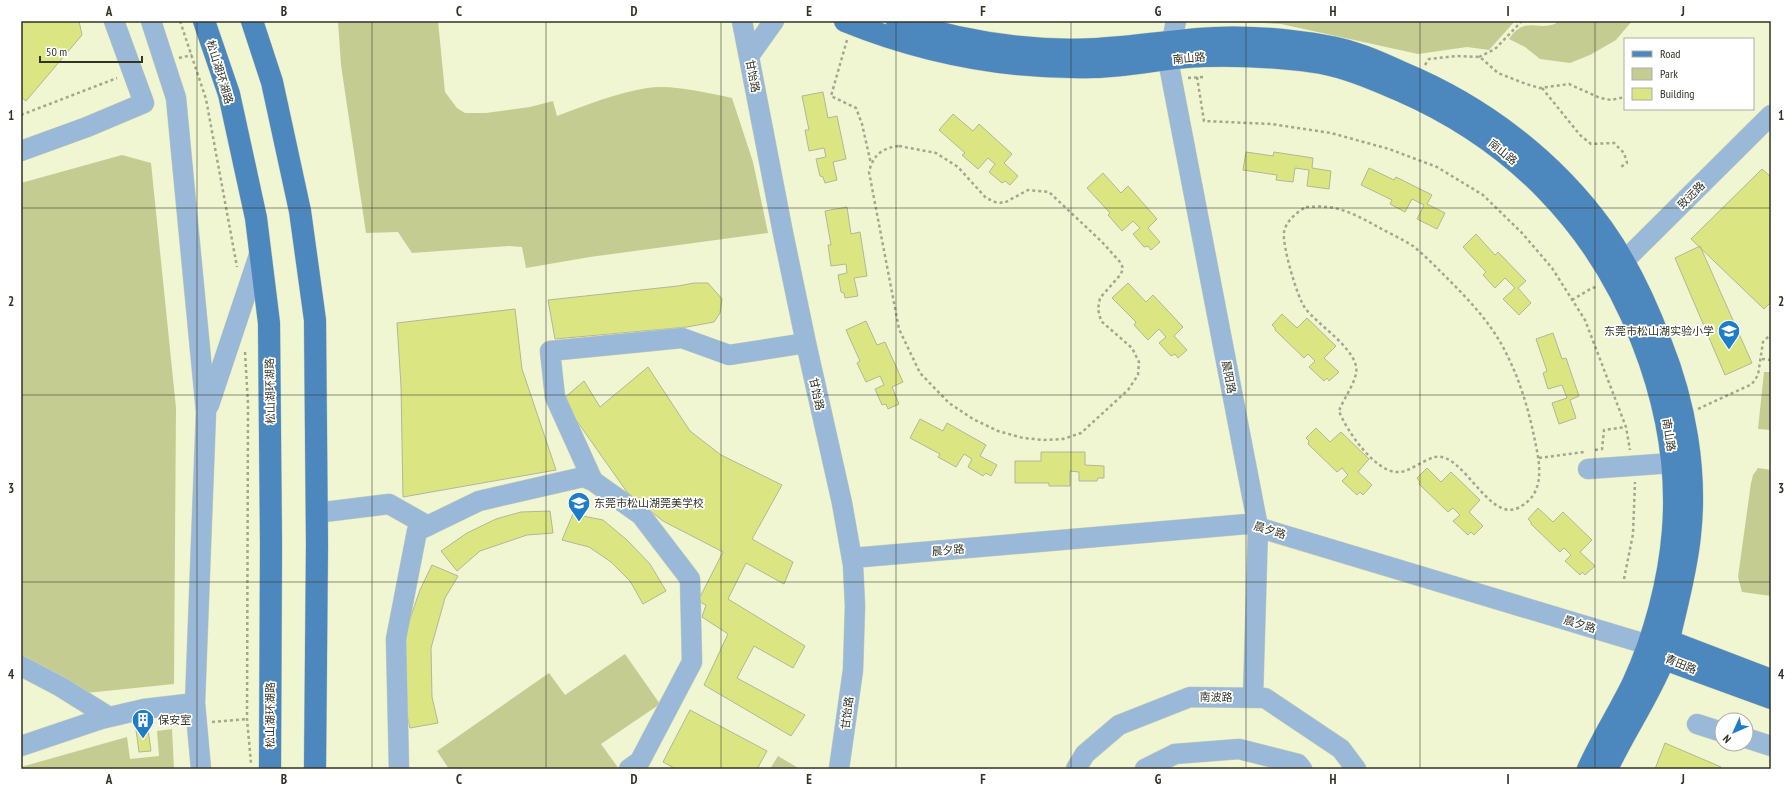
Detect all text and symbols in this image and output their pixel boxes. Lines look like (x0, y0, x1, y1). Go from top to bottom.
text: A (105, 3, 113, 20)
text: B (281, 3, 287, 20)
text: C (456, 3, 462, 20)
text: D (631, 3, 638, 20)
text: E (806, 3, 812, 20)
text: F (980, 3, 986, 20)
text: G (1155, 3, 1162, 20)
text: H (1330, 3, 1337, 20)
text: I (1506, 3, 1510, 20)
text: J (1680, 3, 1685, 20)
scale bar (40, 38, 142, 64)
street label: 松山湖环湖路 (204, 38, 236, 106)
legend (1624, 38, 1754, 110)
text: 50 m (46, 44, 67, 59)
text: Road (1660, 46, 1680, 61)
street label: 南山路 (1172, 50, 1206, 66)
street label: 甘饴路 (743, 58, 763, 94)
text: Park (1660, 66, 1678, 81)
text: Building (1660, 86, 1695, 101)
text: 1 (8, 107, 14, 124)
text: 1 (1778, 107, 1784, 124)
street label: 南山路 (1486, 136, 1520, 168)
street label: 致远路 (1674, 178, 1708, 212)
text: 2 (8, 293, 14, 310)
text: 2 (1778, 293, 1784, 310)
school or university icon: 东莞市松山湖实验小学 (1716, 318, 1742, 351)
place label: 东莞市松山湖实验小学 (1604, 324, 1714, 338)
street label: 松山湖环湖路 (262, 358, 278, 424)
street label: 晨阳路 (1219, 359, 1239, 395)
street label: 甘饴路 (806, 376, 828, 412)
street label: 南山路 (1660, 418, 1678, 452)
text: 3 (8, 480, 14, 497)
text: 3 (1778, 480, 1784, 497)
school or university icon: 东莞市松山湖莞美学校 (566, 490, 592, 523)
place label: 东莞市松山湖莞美学校 (594, 496, 704, 510)
street label: 晨夕路 (1252, 518, 1288, 542)
street label: 晨夕路 (931, 542, 965, 558)
street label: 晨夕路 (1562, 612, 1598, 636)
street label: 青田路 (1663, 651, 1699, 677)
text: 4 (8, 666, 15, 683)
text: 4 (1778, 666, 1785, 683)
street label: 松山湖环湖路 (263, 682, 277, 748)
street label: 南波路 (1199, 690, 1233, 704)
street label: 甘饴路 (838, 696, 856, 730)
building icon: 保安室 (130, 707, 156, 740)
north arrow (1714, 712, 1754, 752)
place label: 保安室 (158, 713, 191, 727)
text: N (1720, 732, 1734, 746)
text: A (105, 771, 113, 788)
text: B (281, 771, 287, 788)
text: C (456, 771, 462, 788)
text: D (631, 771, 638, 788)
text: E (806, 771, 812, 788)
text: F (980, 771, 986, 788)
text: G (1155, 771, 1162, 788)
text: H (1330, 771, 1337, 788)
text: I (1506, 771, 1510, 788)
text: J (1680, 771, 1685, 788)

